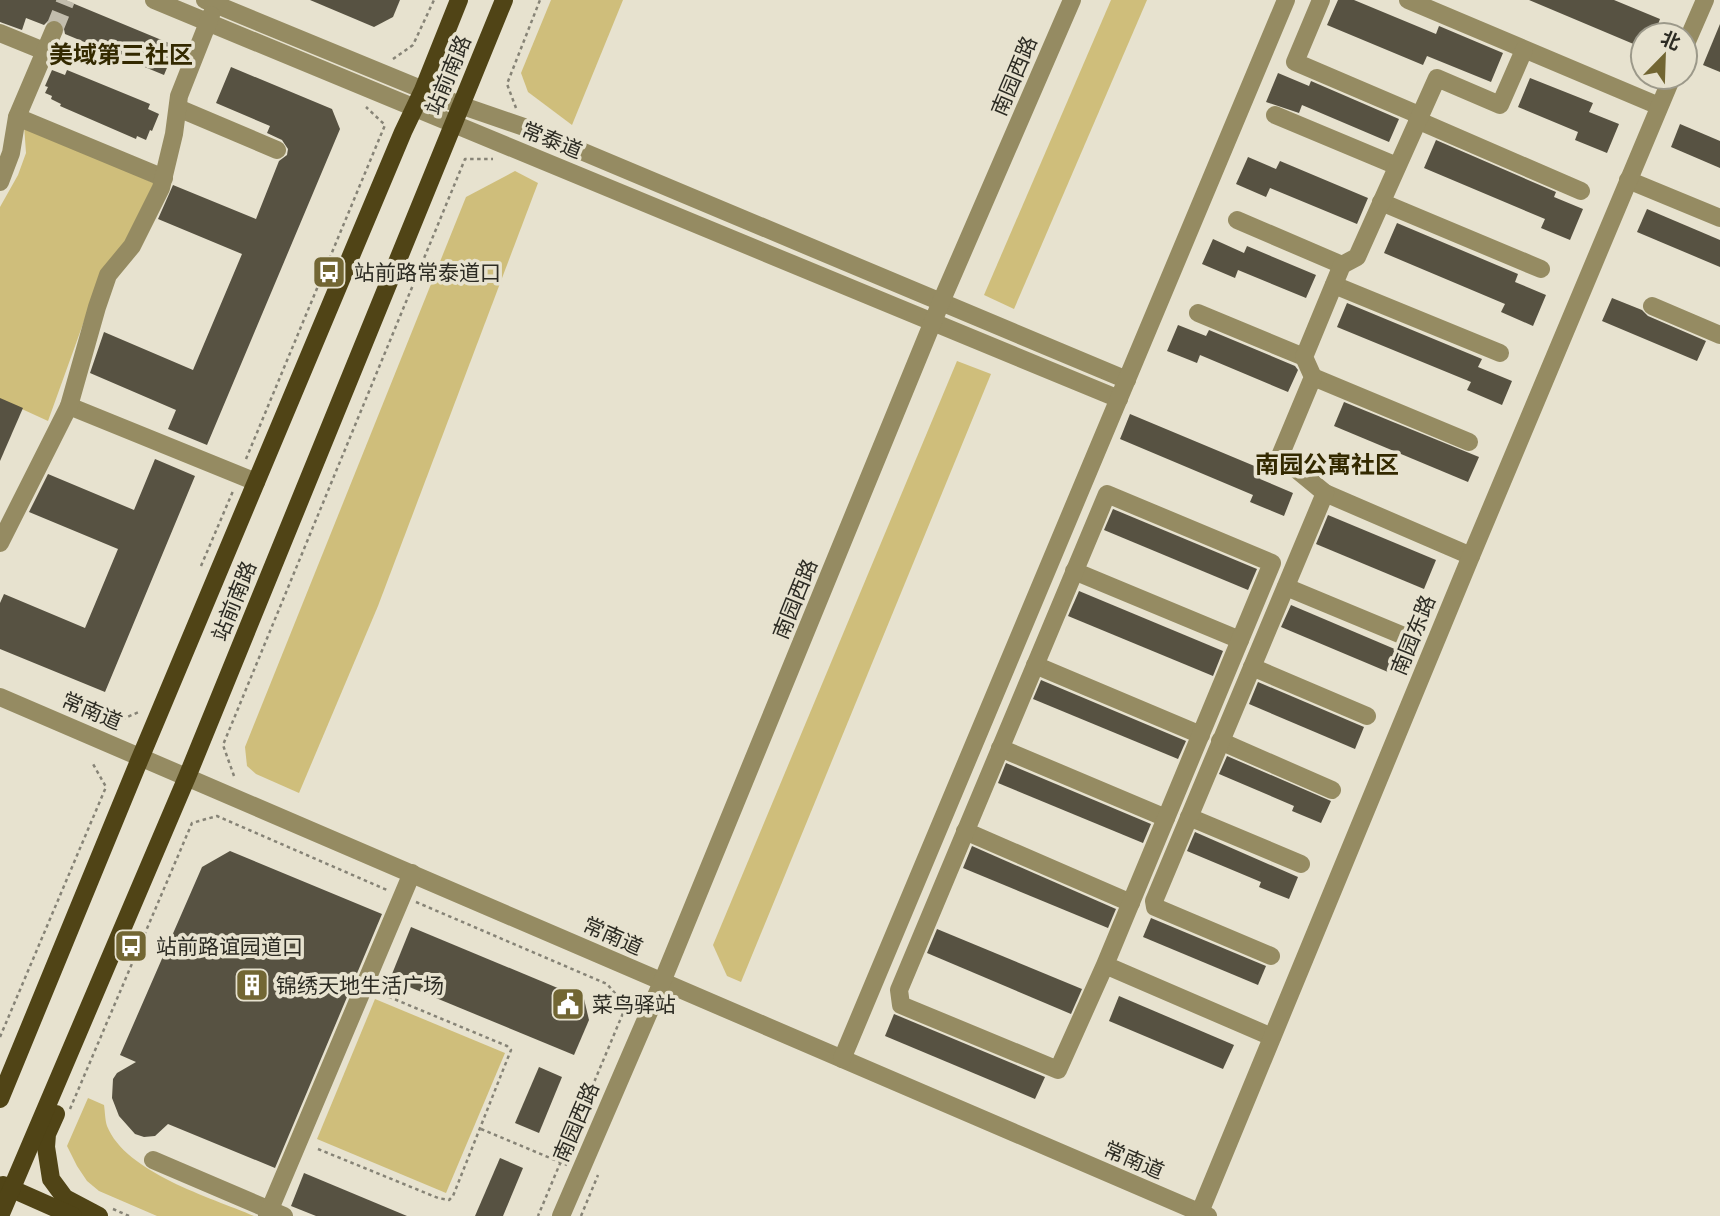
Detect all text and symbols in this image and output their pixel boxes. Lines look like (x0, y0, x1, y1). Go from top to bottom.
north arrow (1629, 21, 1699, 91)
text: 北 (1657, 27, 1684, 55)
street label: 站前南路 (420, 31, 476, 119)
street label: 南园西路 (986, 32, 1042, 120)
district label: 美域第三社区 (49, 40, 193, 69)
street label: 常泰道 (518, 117, 586, 163)
bus stop icon: 站前路常泰道口 (310, 253, 348, 291)
place label: 站前路常泰道口 (354, 260, 501, 285)
district label: 南园公寓社区 (1255, 450, 1399, 479)
street label: 南园西路 (768, 555, 822, 643)
street label: 站前南路 (207, 557, 261, 645)
street label: 南园东路 (1386, 591, 1440, 679)
street label: 常南道 (58, 687, 126, 735)
street label: 常南道 (579, 912, 647, 960)
bus stop icon: 站前路谊园道口 (112, 927, 150, 965)
place label: 站前路谊园道口 (156, 934, 303, 959)
building icon: 锦绣天地生活广场 (233, 966, 271, 1004)
place label: 锦绣天地生活广场 (276, 973, 444, 998)
public building icon: 菜鸟驿站 (549, 985, 587, 1023)
place label: 菜鸟驿站 (592, 992, 676, 1017)
street label: 南园西路 (548, 1078, 604, 1166)
street label: 常南道 (1100, 1136, 1168, 1184)

